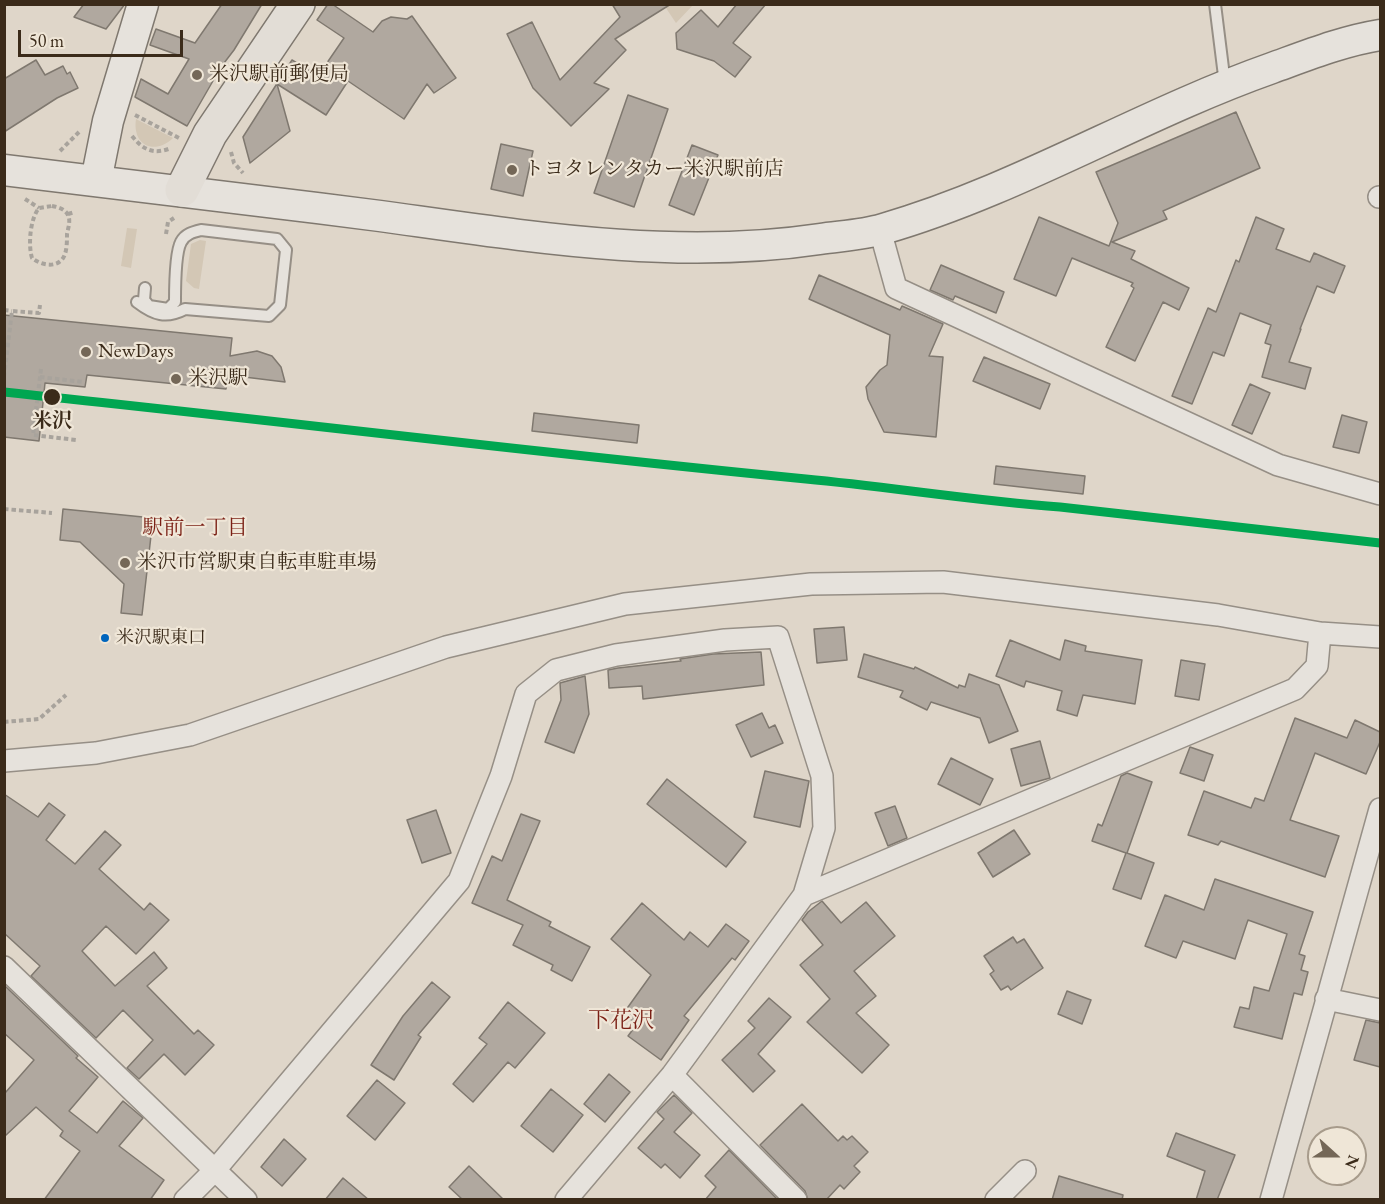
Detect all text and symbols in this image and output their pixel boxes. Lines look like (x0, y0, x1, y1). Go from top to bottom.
scale bar (21, 18, 186, 56)
text: 50 m (29, 29, 64, 52)
place label: 米沢駅前郵便局 (209, 63, 349, 87)
marker: 米沢駅前郵便局 (190, 68, 204, 82)
place label: トヨタレンタカー米沢駅前店 (524, 158, 784, 182)
marker: トヨタレンタカー米沢駅前店 (505, 163, 519, 177)
place label: NewDays (98, 340, 173, 364)
marker: NewDays (79, 345, 93, 359)
place label: 米沢駅 (188, 367, 248, 391)
marker: 米沢駅 (169, 372, 183, 386)
marker: 米沢 (42, 387, 62, 407)
place label: 米沢 (32, 410, 72, 434)
district label: 駅前一丁目 (143, 515, 247, 541)
place label: 米沢市営駅東自転車駐車場 (137, 551, 377, 575)
marker: 米沢市営駅東自転車駐車場 (118, 556, 132, 570)
place label: 米沢駅東口 (116, 627, 206, 649)
marker: 米沢駅東口 (99, 632, 111, 644)
district label: 下花沢 (588, 1008, 654, 1034)
north arrow (1307, 1126, 1367, 1186)
text: N (1340, 1152, 1365, 1172)

